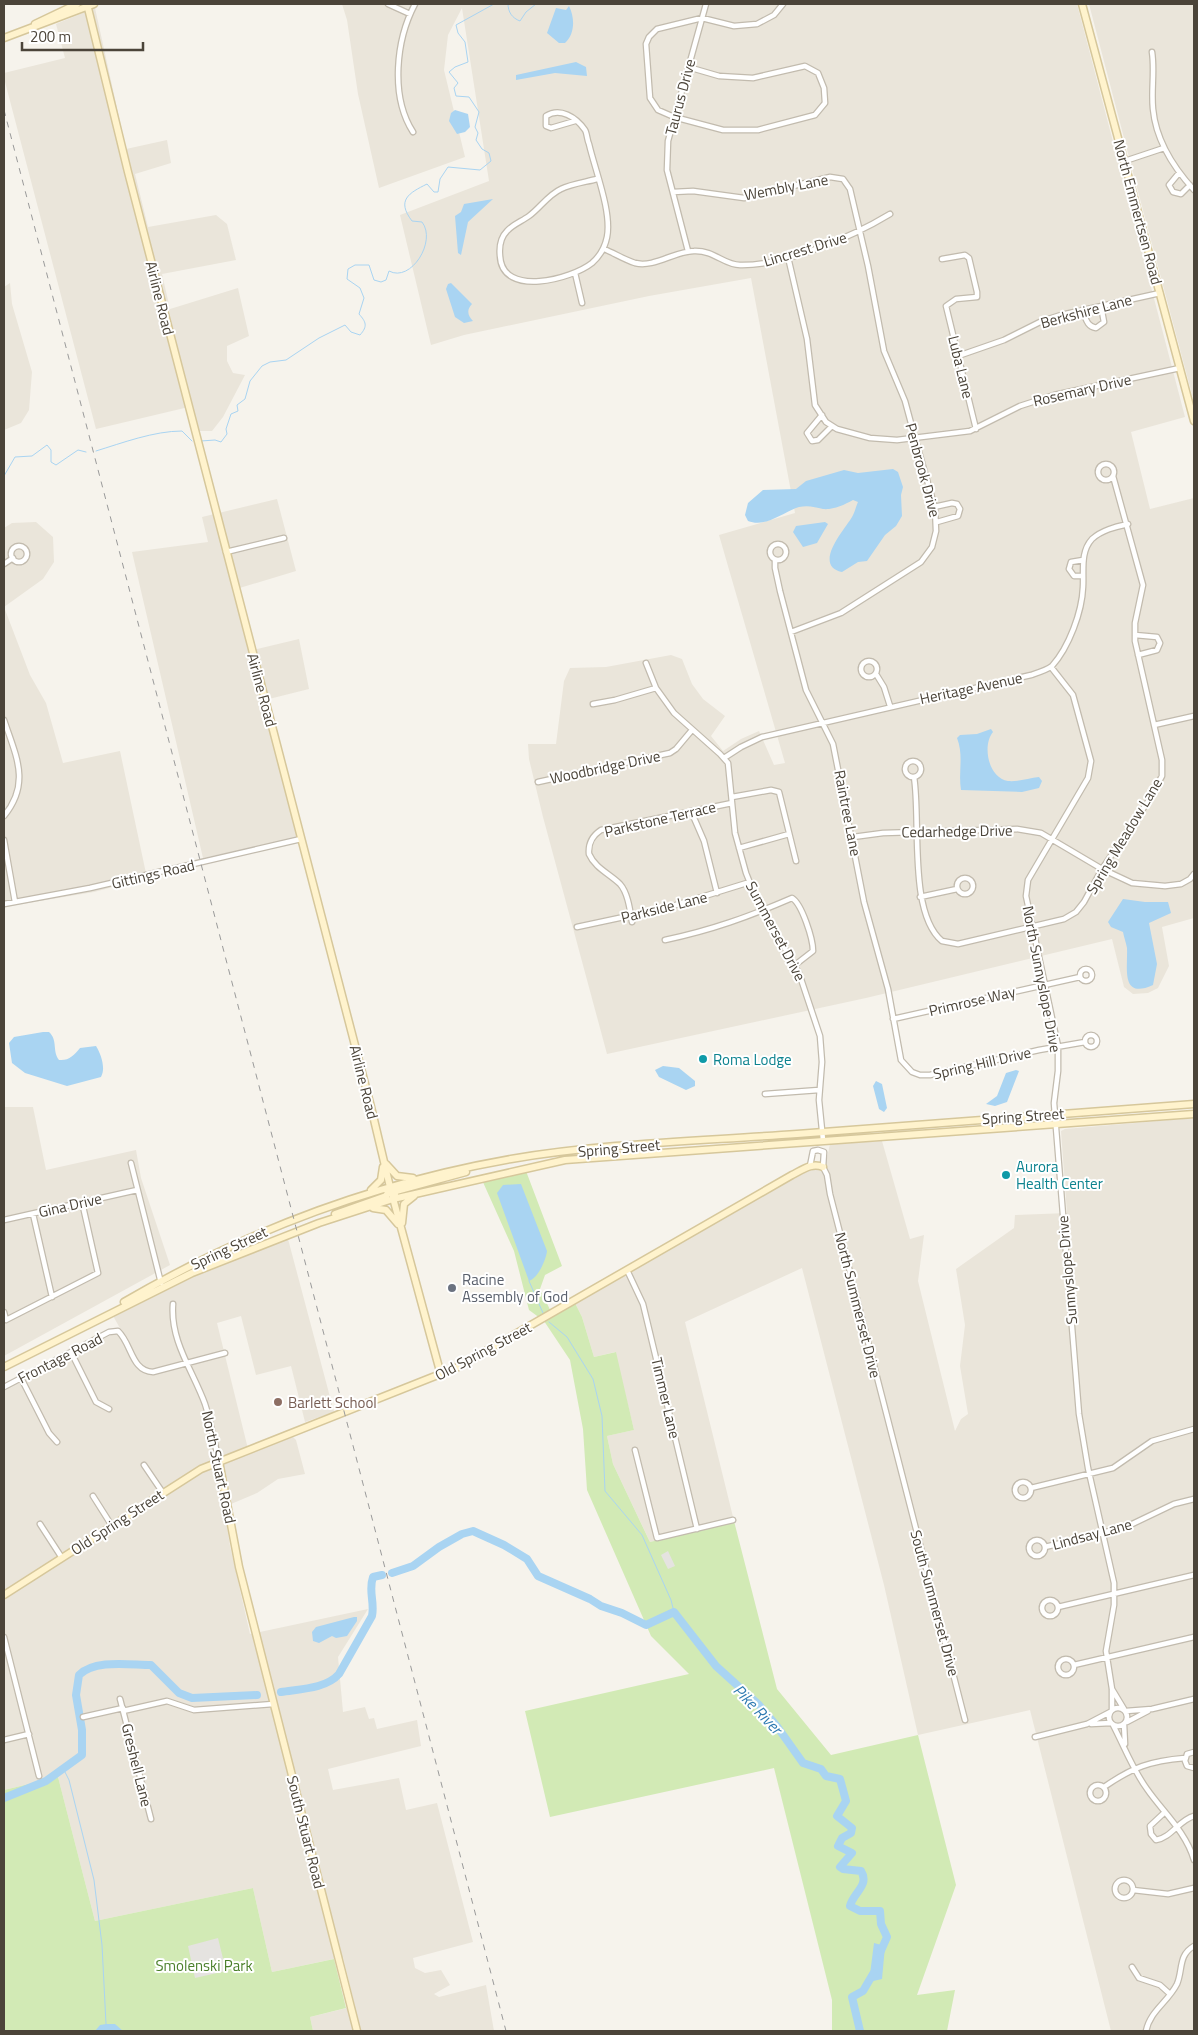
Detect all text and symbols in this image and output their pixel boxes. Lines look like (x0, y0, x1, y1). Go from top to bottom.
scale bar (22, 20, 144, 52)
text: 200 m (30, 25, 71, 48)
street label: Taurus Drive (659, 56, 701, 138)
street label: North Emmertsen Road (1108, 137, 1168, 287)
street label: Wembly Lane (742, 168, 830, 206)
street label: Lincrest Drive (761, 225, 849, 273)
street label: Airline Road (140, 259, 180, 337)
street label: Berkshire Lane (1038, 288, 1134, 334)
street label: Luba Lane (942, 333, 980, 401)
street label: Rosemary Drive (1031, 368, 1133, 412)
street label: Penbrook Drive (899, 420, 947, 520)
street label: Airline Road (241, 651, 283, 729)
street label: Heritage Avenue (918, 666, 1024, 710)
street label: Woodbridge Drive (548, 744, 662, 790)
street label: Raintree Lane (828, 768, 868, 858)
street label: Spring Meadow Lane (1080, 773, 1168, 899)
street label: Parkstone Terrace (602, 795, 718, 843)
street label: Cedarhedge Drive (901, 819, 1013, 843)
street label: Gittings Road (109, 853, 197, 895)
street label: Summerset Drive (740, 877, 812, 985)
street label: Parkside Lane (618, 885, 710, 929)
street label: North Sunnyslope Drive (1016, 904, 1068, 1054)
street label: Primrose Way (926, 980, 1018, 1022)
street label: Spring Hill Drive (931, 1041, 1033, 1085)
street label: Airline Road (344, 1043, 384, 1121)
place label: Roma Lodge (713, 1048, 792, 1071)
marker: Roma Lodge (697, 1053, 709, 1065)
street label: Spring Street (981, 1102, 1066, 1130)
street label: Spring Street (577, 1133, 662, 1163)
place label: Aurora Health Center (1016, 1155, 1103, 1195)
marker: Aurora Health Center (1000, 1169, 1012, 1181)
street label: Gina Drive (36, 1187, 104, 1223)
street label: Sunnyslope Drive (1051, 1215, 1083, 1325)
street label: Spring Street (187, 1220, 272, 1276)
street label: North Summerset Drive (829, 1230, 887, 1380)
place label: Racine Assembly of God (462, 1268, 568, 1308)
marker: Racine Assembly of God (446, 1282, 458, 1294)
street label: Old Spring Street (430, 1315, 536, 1386)
street label: Frontage Road (14, 1327, 106, 1389)
street label: Timmer Lane (645, 1355, 687, 1441)
place label: Barlett School (288, 1391, 377, 1414)
marker: Barlett School (272, 1396, 284, 1408)
street label: North Stuart Road (196, 1408, 242, 1526)
street label: Old Spring Street (66, 1483, 169, 1561)
street label: Lindsay Lane (1050, 1512, 1134, 1556)
street label: South Summerset Drive (904, 1527, 966, 1679)
water label: Pike River (728, 1678, 789, 1741)
street label: Greshell Lane (116, 1721, 158, 1809)
street label: South Stuart Road (281, 1773, 331, 1891)
park label: Smolenski Park (155, 1954, 253, 1977)

